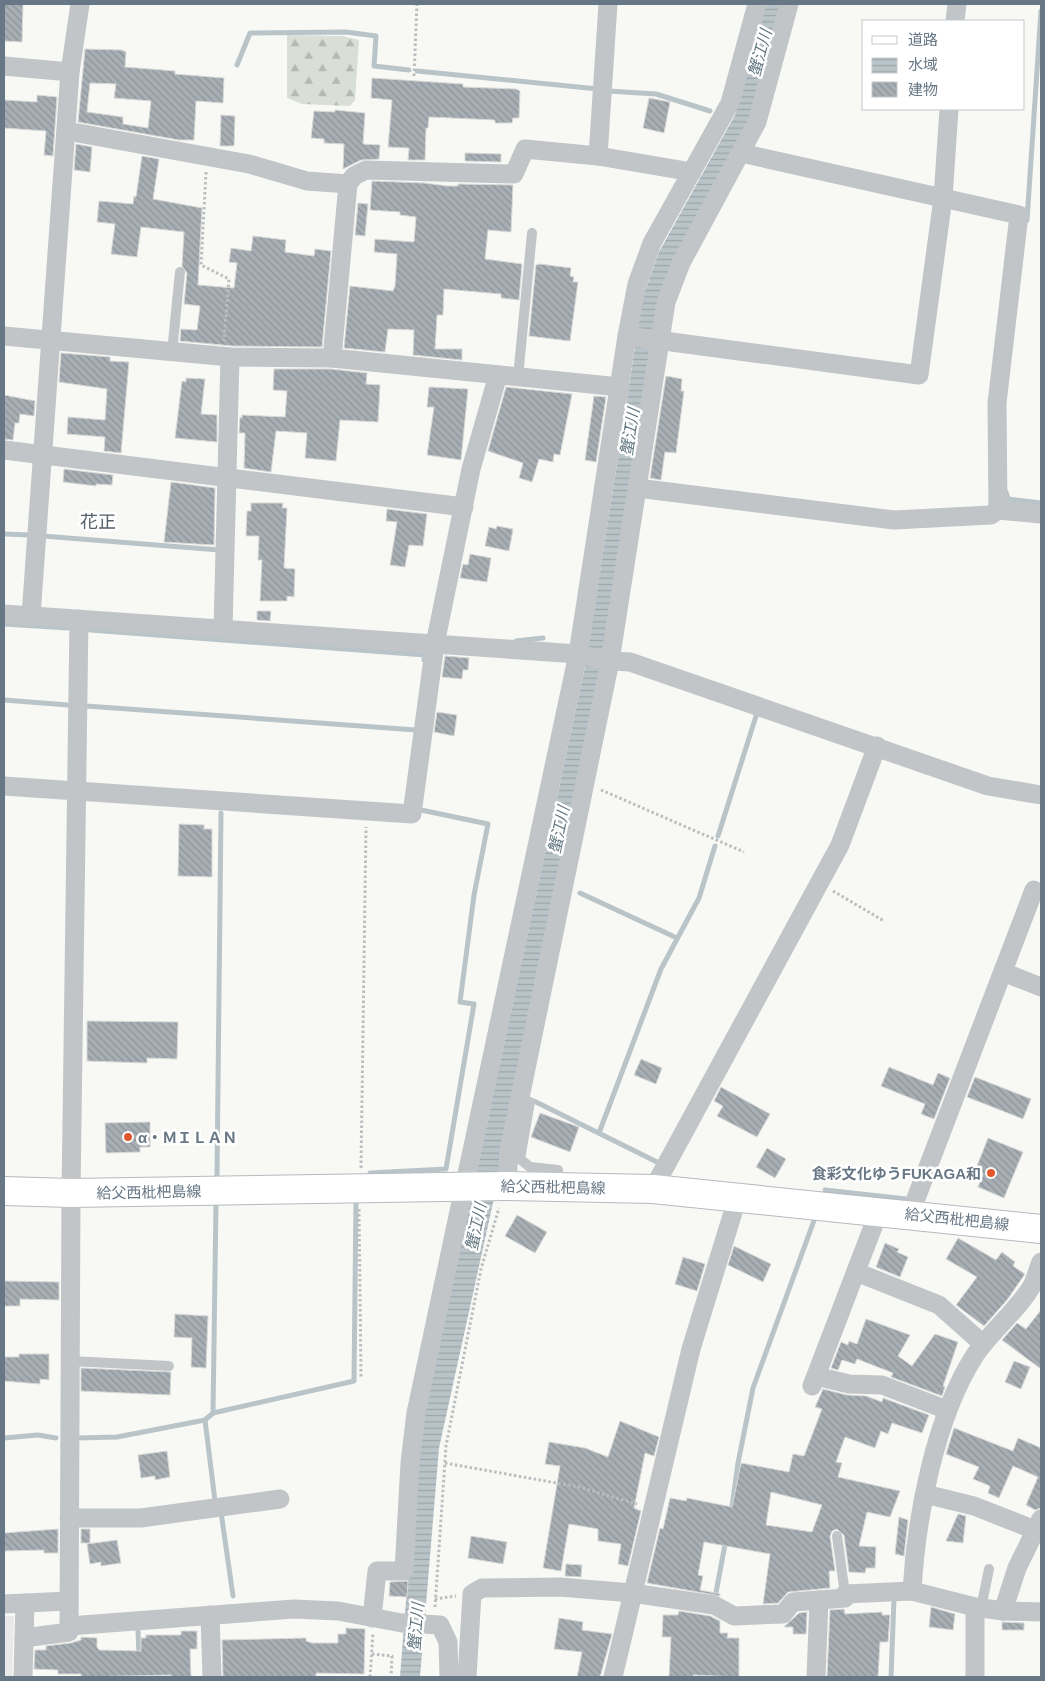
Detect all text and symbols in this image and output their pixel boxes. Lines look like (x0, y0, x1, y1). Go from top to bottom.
legend (862, 20, 1025, 110)
water label: 蟹江川 (746, 26, 775, 78)
text: 道路 (908, 31, 938, 48)
text: 水域 (908, 56, 938, 73)
text: 建物 (908, 81, 938, 98)
water label: 蟹江川 (618, 405, 642, 457)
district label: 花正 (80, 512, 116, 532)
water label: 蟹江川 (546, 803, 573, 855)
place label: α・ＭＩＬＡＮ (138, 1129, 237, 1146)
marker: α・ＭＩＬＡＮ (122, 1131, 134, 1143)
place label: 食彩文化ゆうFUKAGA和 (812, 1165, 981, 1182)
marker: 食彩文化ゆうFUKAGA和 (985, 1167, 997, 1179)
street label: 給父西枇杷島線 (500, 1178, 606, 1196)
street label: 給父西枇杷島線 (96, 1183, 202, 1201)
water label: 蟹江川 (463, 1200, 490, 1252)
street label: 給父西枇杷島線 (904, 1205, 1010, 1233)
water label: 蟹江川 (405, 1600, 427, 1652)

